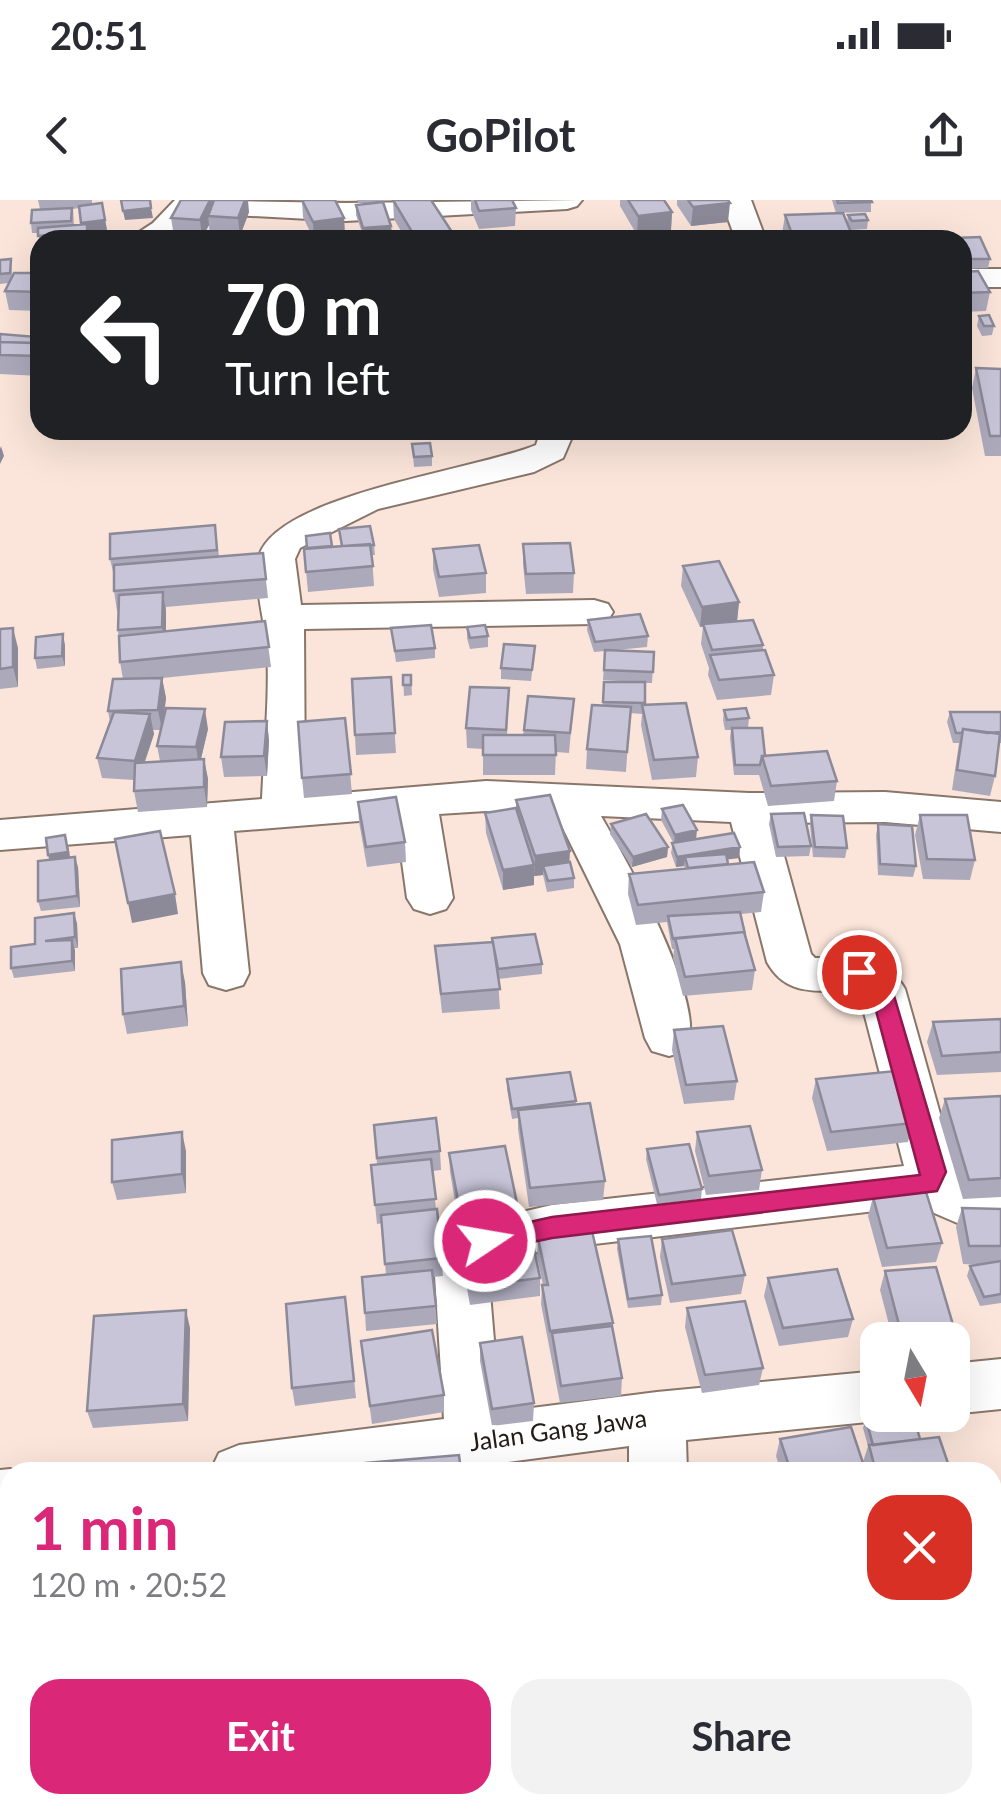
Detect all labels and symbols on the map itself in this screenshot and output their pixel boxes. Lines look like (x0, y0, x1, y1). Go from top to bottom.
pin (817, 930, 902, 1015)
position arrow (433, 1189, 537, 1293)
north arrow (860, 1322, 970, 1432)
street label: Jalan Gang Jawa (467, 1402, 648, 1456)

